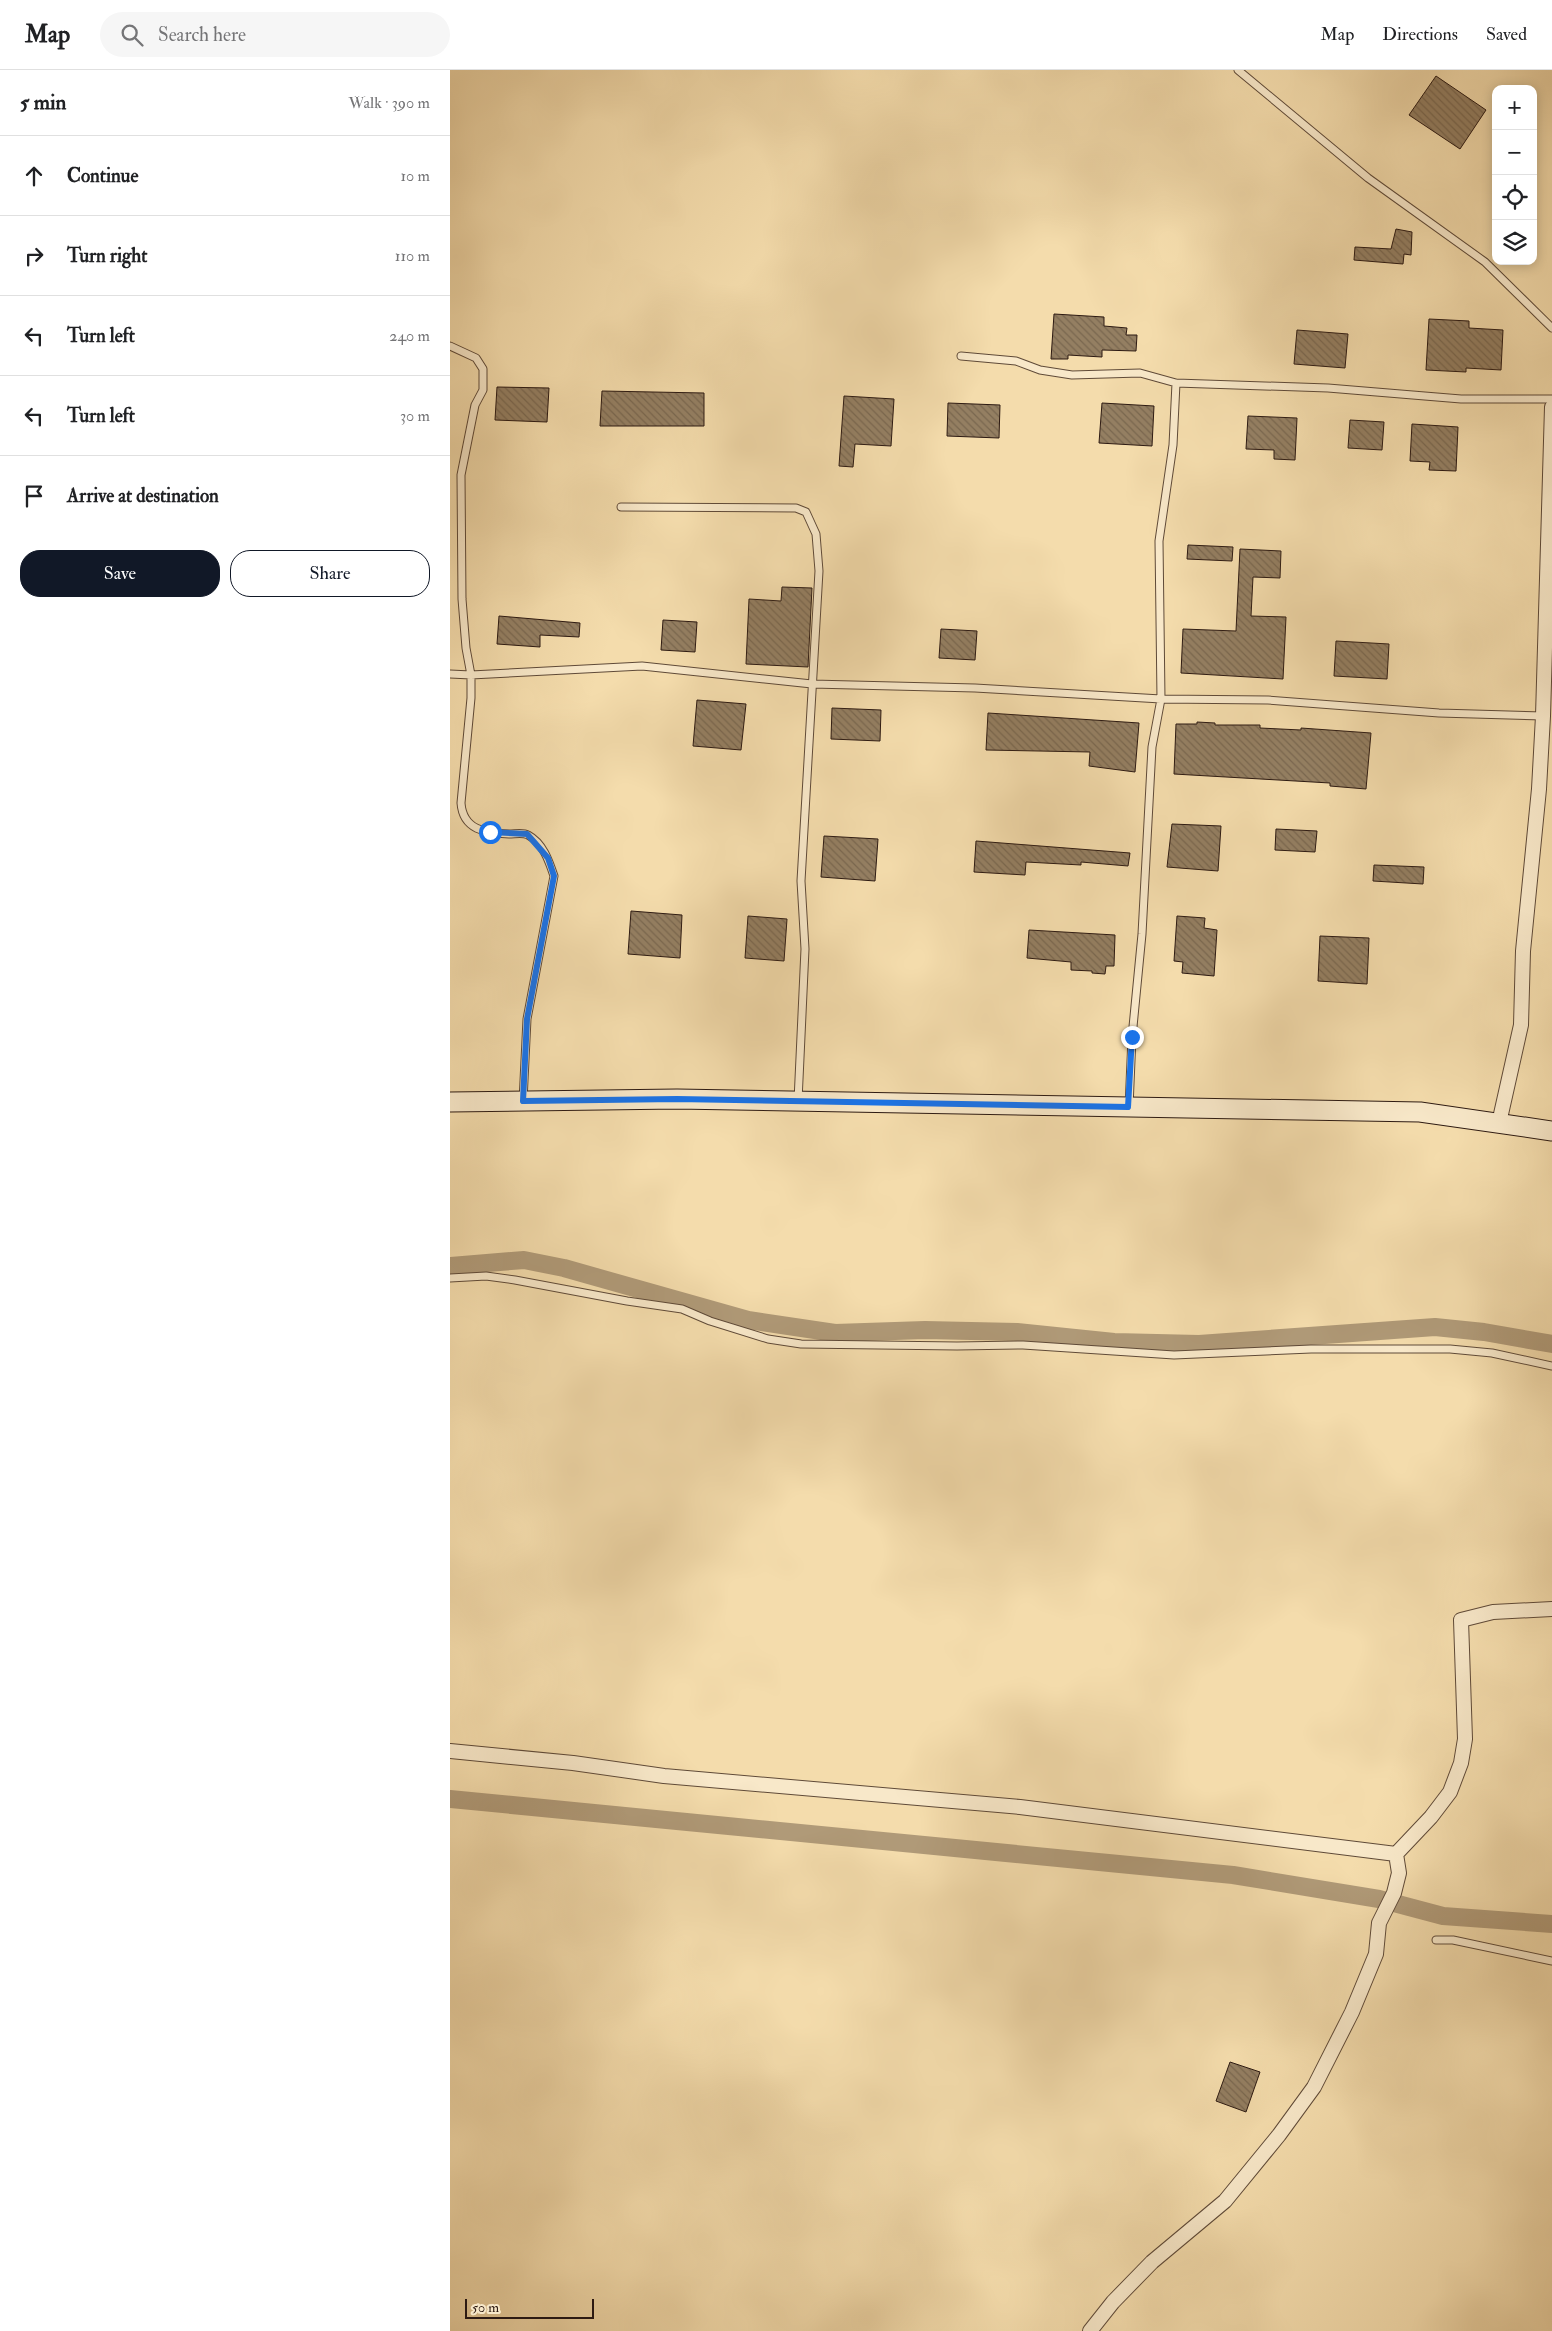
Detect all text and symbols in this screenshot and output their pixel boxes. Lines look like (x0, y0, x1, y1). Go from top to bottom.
search box (100, 12, 450, 57)
text: Map (25, 19, 70, 50)
icon: search (118, 21, 146, 49)
text: Search here (158, 23, 246, 47)
text: Map (1321, 23, 1354, 46)
text: Directions (1382, 23, 1458, 46)
text: Saved (1486, 23, 1527, 46)
map controls (1492, 85, 1537, 265)
button: + (1492, 85, 1537, 130)
text: 5 min (20, 89, 66, 116)
text: Walk · 390 m (349, 93, 430, 113)
button: − (1492, 130, 1537, 175)
icon: ahead (20, 162, 48, 190)
text: Continue (67, 164, 138, 188)
text: 10 m (400, 166, 430, 186)
button: locate (1492, 175, 1537, 220)
button: layers (1492, 220, 1537, 265)
icon: right (20, 242, 48, 270)
text: Turn right (67, 244, 147, 268)
text: 110 m (395, 246, 430, 266)
icon: left (20, 322, 48, 350)
text: Turn left (67, 324, 135, 348)
text: 240 m (389, 326, 430, 346)
icon: left (20, 402, 48, 430)
text: Turn left (67, 404, 135, 428)
text: 30 m (400, 406, 430, 426)
icon: arrive (20, 482, 48, 510)
text: Arrive at destination (67, 484, 219, 508)
button: Save (20, 550, 220, 597)
button: Share (230, 550, 430, 597)
route start (479, 821, 502, 844)
route end (1121, 1026, 1144, 1049)
scale bar (465, 2296, 594, 2319)
text: 50 m (472, 2299, 499, 2316)

